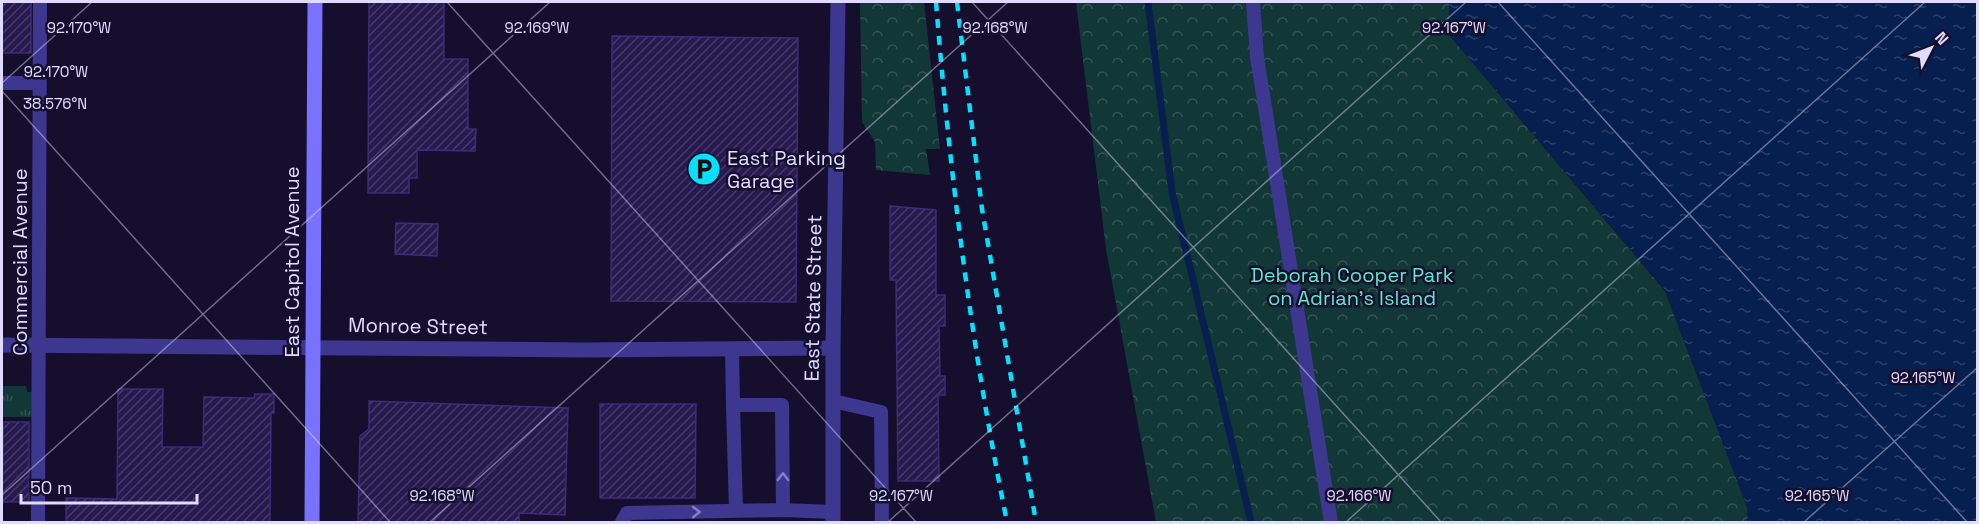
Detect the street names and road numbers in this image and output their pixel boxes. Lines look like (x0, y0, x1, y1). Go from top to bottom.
street label: East Capitol Avenue (279, 166, 305, 358)
street label: Commercial Avenue (7, 168, 33, 356)
street label: East State Street (799, 215, 827, 381)
street label: Monroe Street (348, 312, 488, 340)

